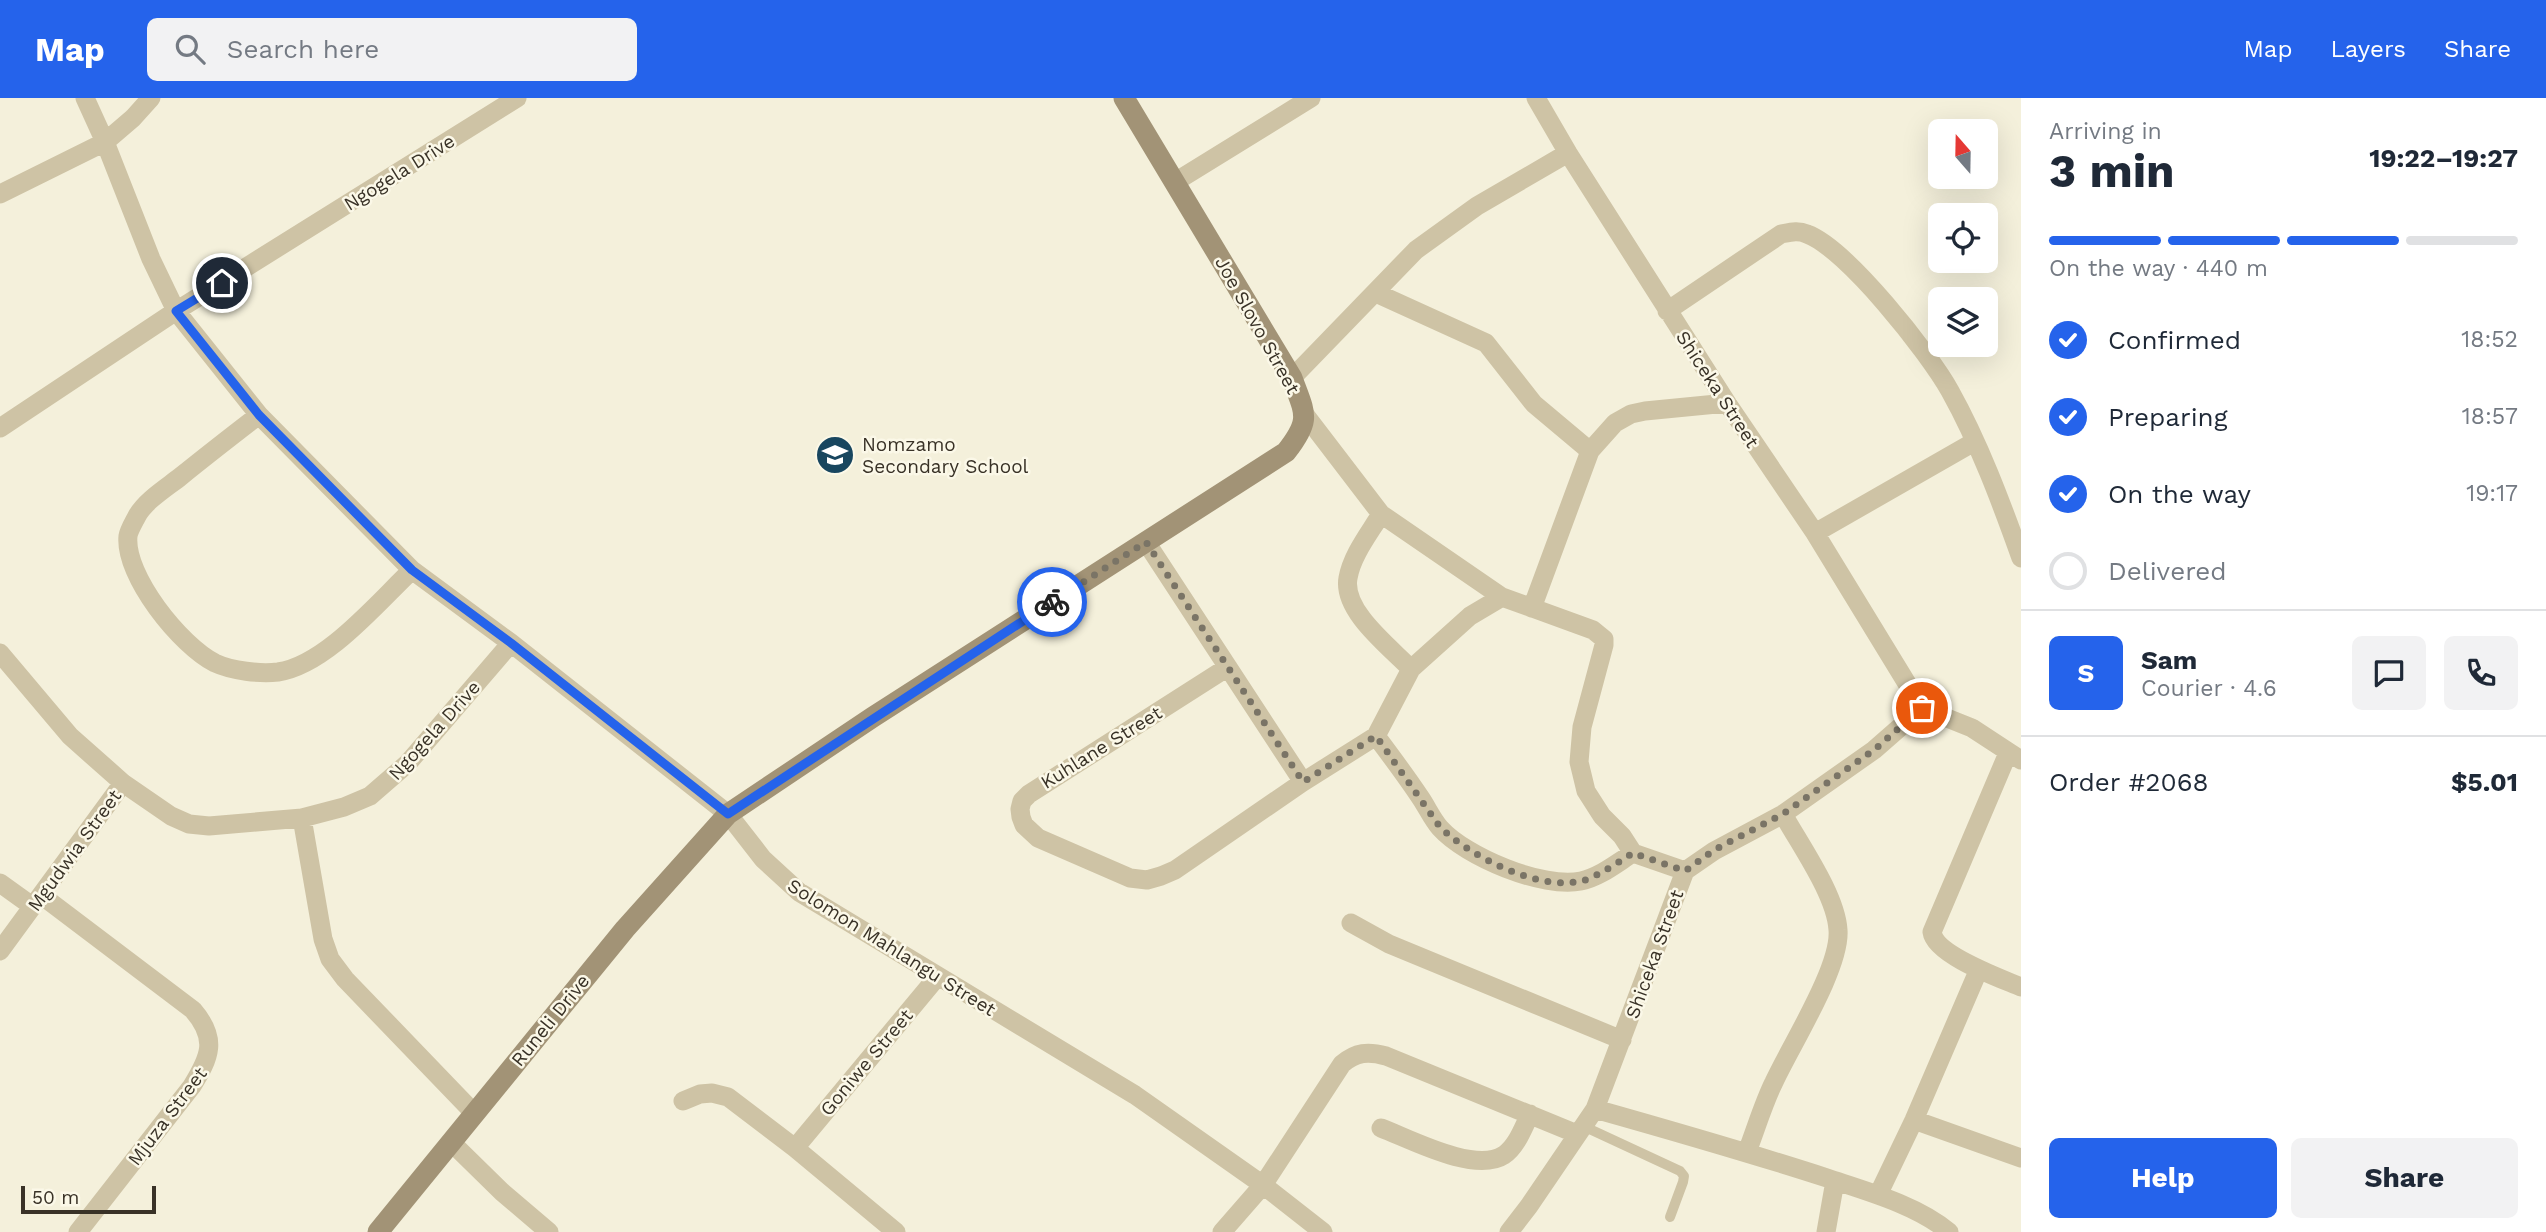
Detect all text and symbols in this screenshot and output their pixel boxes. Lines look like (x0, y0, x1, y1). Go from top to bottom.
search box (147, 18, 637, 81)
text: Map (35, 30, 105, 69)
icon: search (171, 30, 209, 68)
text: Search here (227, 34, 379, 64)
text: Map (2244, 35, 2292, 63)
text: Layers (2330, 35, 2406, 63)
text: Share (2444, 35, 2511, 63)
text: Arriving in (2049, 118, 2162, 145)
north arrow (1928, 119, 1998, 189)
map controls (1928, 119, 1998, 357)
street label: Ngogela Drive (340, 129, 459, 216)
text: 19:22–19:27 (2369, 143, 2518, 173)
text: 3 min (2049, 144, 2175, 198)
button: locate (1928, 203, 1998, 273)
street label: Joe Slovo Street (1210, 252, 1305, 398)
pin (192, 253, 252, 313)
text: On the way · 440 m (2049, 255, 2268, 282)
icon: home (203, 264, 241, 302)
button: layers (1928, 287, 1998, 357)
icon: check (2049, 321, 2087, 359)
text: Confirmed (2108, 325, 2241, 355)
street label: Shiceka Street (1671, 326, 1764, 452)
text: 18:52 (2461, 326, 2518, 353)
icon: check (2049, 398, 2087, 436)
text: Preparing (2108, 402, 2228, 432)
text: 18:57 (2462, 403, 2518, 430)
place label: Nomzamo Secondary School (862, 433, 1029, 478)
school or university icon: Nomzamo Secondary School (814, 434, 856, 476)
icon: check (2049, 475, 2087, 513)
text: On the way (2108, 479, 2251, 509)
text: 19:17 (2466, 480, 2518, 507)
text: Delivered (2108, 556, 2227, 586)
courier (1017, 567, 1087, 637)
icon: bike (1033, 583, 1071, 621)
button: chat (2352, 636, 2426, 710)
button: phone (2444, 636, 2518, 710)
text: Sam (2141, 645, 2197, 675)
text: S (2078, 658, 2094, 688)
text: Courier · 4.6 (2141, 675, 2277, 702)
street label: Ngogela Drive (384, 676, 485, 785)
pin (1892, 678, 1952, 738)
icon: bag (1903, 689, 1941, 727)
street label: Kuhlane Street (1036, 701, 1166, 794)
text: Order #2068 (2049, 767, 2208, 797)
text: $5.01 (2451, 767, 2518, 797)
street label: Mgudwia Street (23, 785, 126, 916)
street label: Solomon Mahlangu Street (783, 874, 1000, 1021)
street label: Shiceka Street (1621, 887, 1688, 1022)
street label: Runeli Drive (506, 970, 594, 1071)
street label: Goniwe Street (815, 1004, 918, 1120)
street label: Mjuza Street (123, 1063, 212, 1170)
button: Help (2049, 1138, 2277, 1218)
button: Share (2291, 1138, 2518, 1218)
scale bar (21, 1183, 156, 1215)
text: 50 m (32, 1186, 79, 1209)

